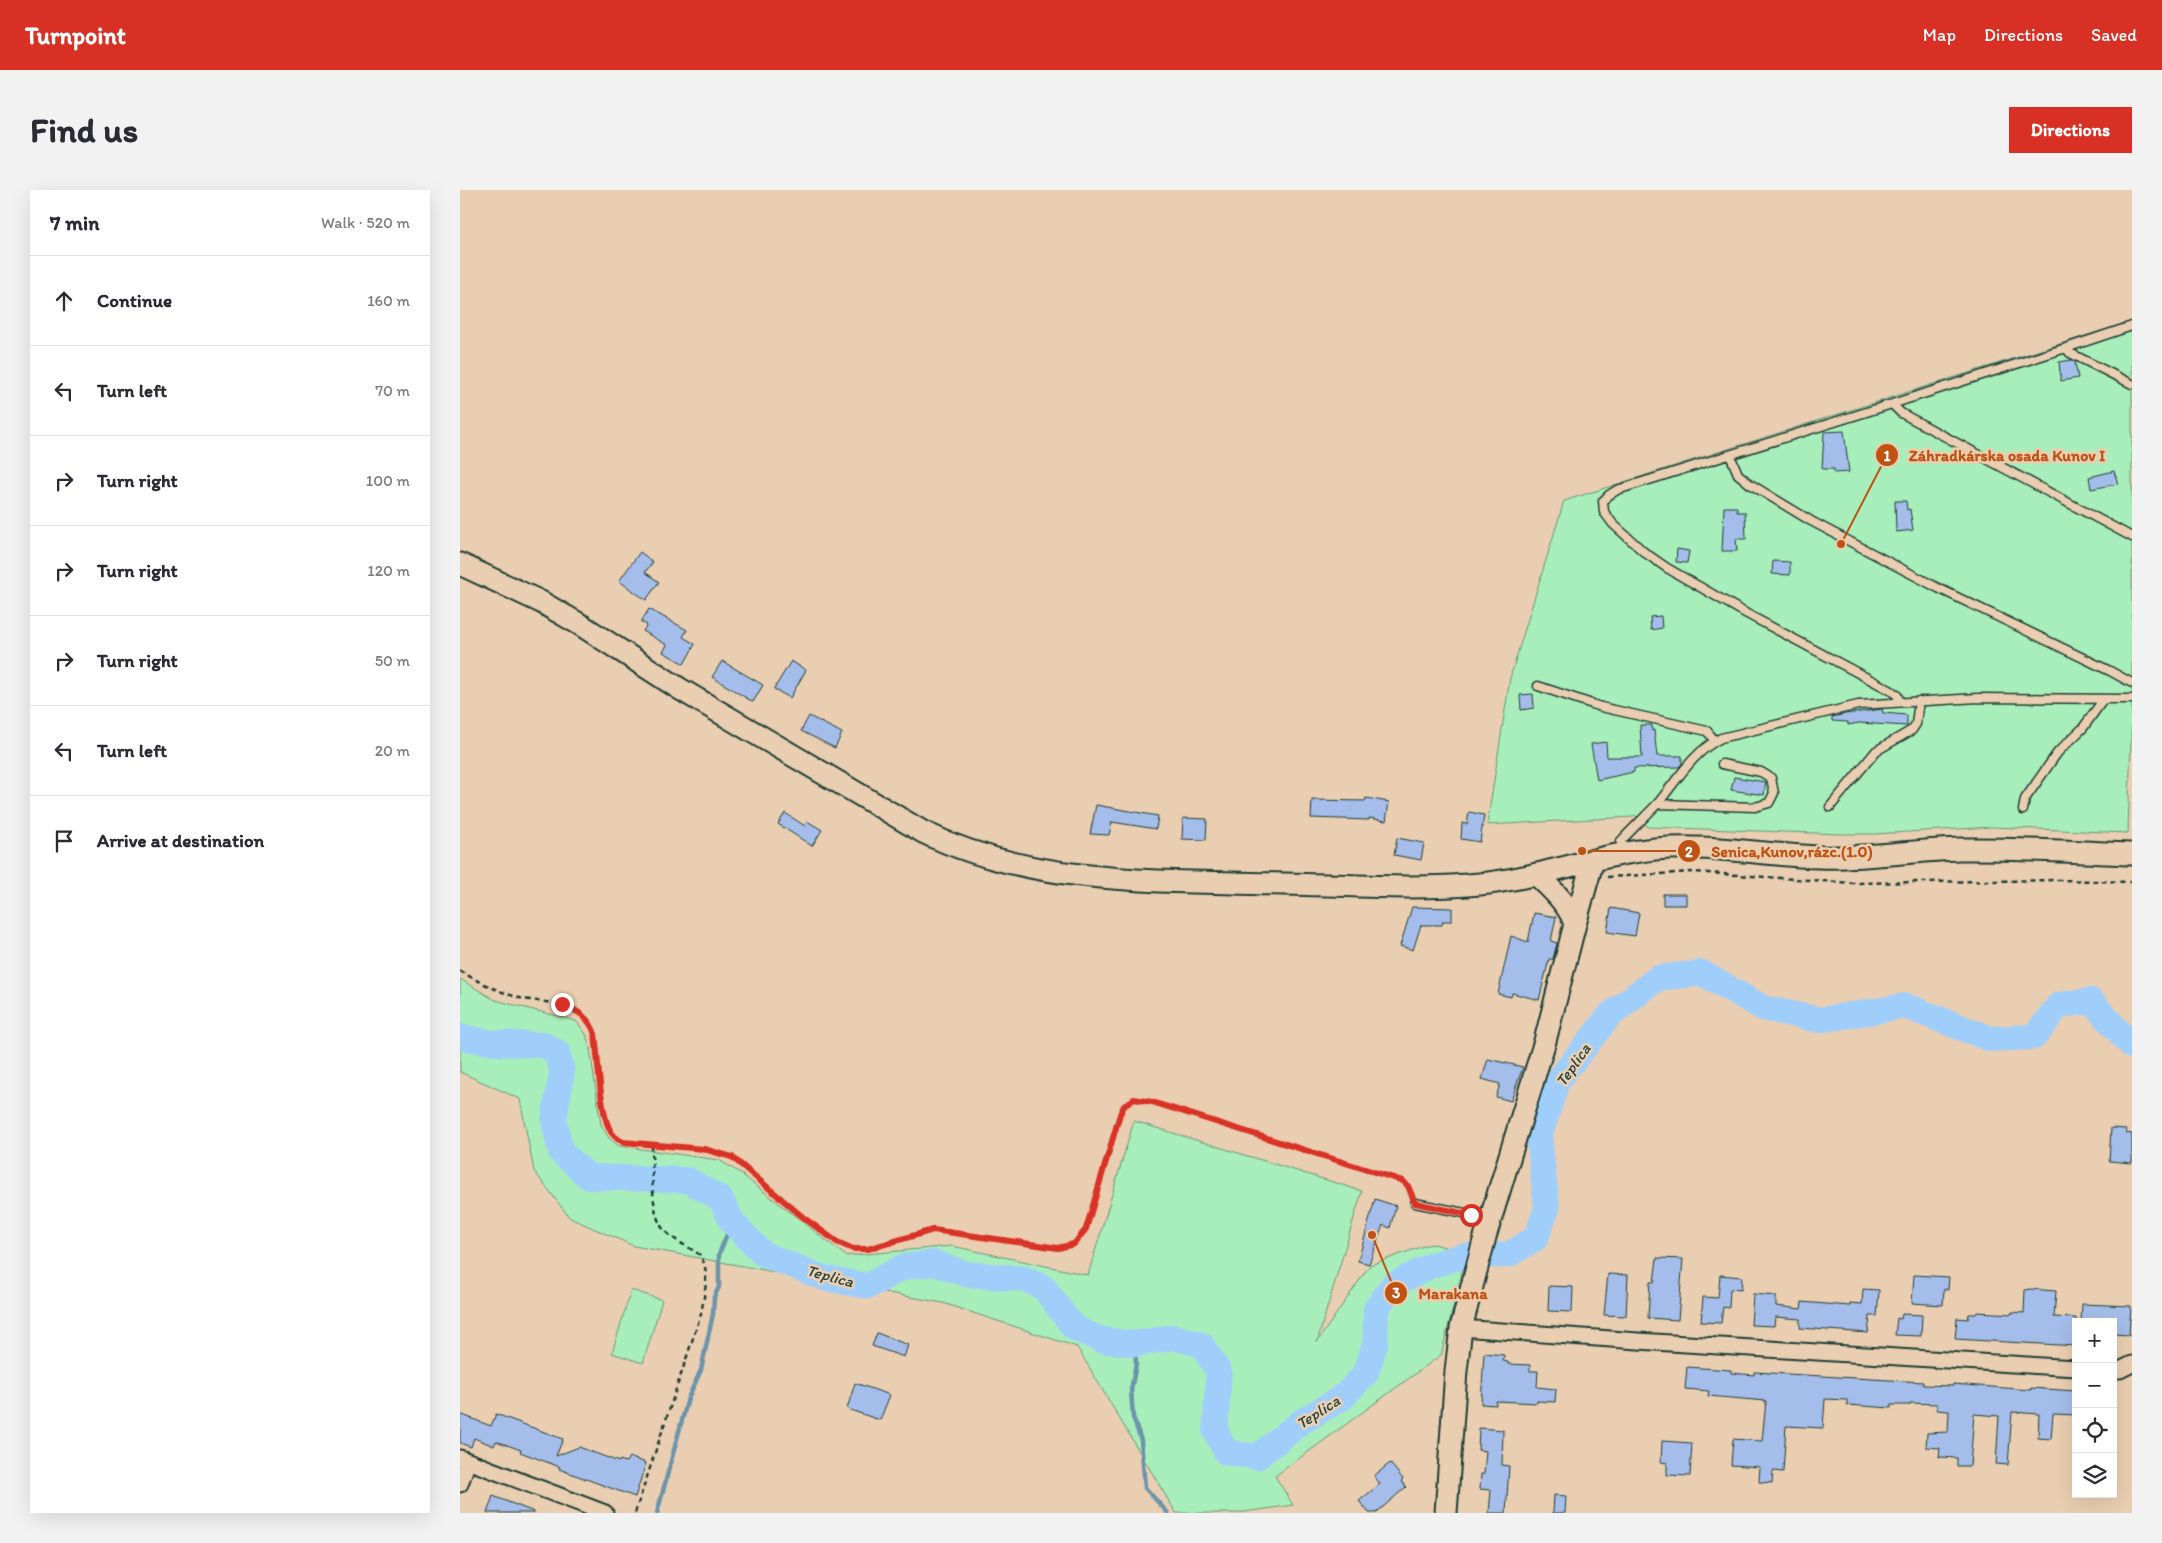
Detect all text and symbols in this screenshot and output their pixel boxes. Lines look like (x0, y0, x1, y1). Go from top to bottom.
text: Turnpoint (25, 21, 126, 50)
text: Map (1923, 24, 1956, 46)
text: Directions (1984, 24, 2063, 46)
text: Saved (2091, 24, 2137, 46)
button: Directions (2009, 107, 2132, 153)
text: Find us (30, 109, 138, 151)
text: 7 min (50, 210, 99, 235)
text: Walk · 520 m (321, 213, 410, 232)
icon: ahead (50, 287, 78, 315)
text: Continue (97, 289, 172, 312)
text: 160 m (367, 291, 410, 310)
icon: left (50, 377, 78, 405)
text: Turn left (97, 379, 167, 402)
text: 70 m (375, 381, 410, 400)
callout: Záhradkárska osada Kunov I (1874, 440, 2115, 471)
text: Záhradkárska osada Kunov I (1909, 446, 2105, 465)
text: 1 (1884, 447, 1891, 465)
icon: right (50, 467, 78, 495)
text: Turn right (97, 469, 178, 492)
text: 100 m (366, 471, 410, 490)
icon: right (50, 557, 78, 585)
text: Turn right (97, 559, 178, 582)
text: 120 m (367, 561, 410, 580)
icon: right (50, 647, 78, 675)
text: Turn right (97, 649, 178, 672)
text: 50 m (375, 651, 410, 670)
icon: left (50, 737, 78, 765)
text: Turn left (97, 739, 167, 762)
text: 20 m (375, 741, 410, 760)
icon: arrive (50, 827, 78, 855)
text: Arrive at destination (97, 829, 264, 852)
callout: Senica,Kunov,rázc.(1.0) (1676, 836, 1883, 867)
text: Senica,Kunov,rázc.(1.0) (1711, 842, 1873, 862)
text: 2 (1685, 843, 1693, 861)
route end (551, 993, 574, 1016)
water label: Teplica (1551, 1039, 1595, 1090)
route start (1460, 1204, 1483, 1227)
water label: Teplica (804, 1261, 856, 1292)
callout: Marakana (1384, 1278, 1498, 1309)
text: 3 (1392, 1284, 1400, 1302)
text: Marakana (1418, 1284, 1488, 1303)
map controls (2072, 1318, 2117, 1498)
button: + (2072, 1318, 2117, 1363)
button: − (2072, 1363, 2117, 1408)
water label: Teplica (1293, 1391, 1344, 1433)
button: locate (2072, 1408, 2117, 1453)
button: layers (2072, 1453, 2117, 1498)

